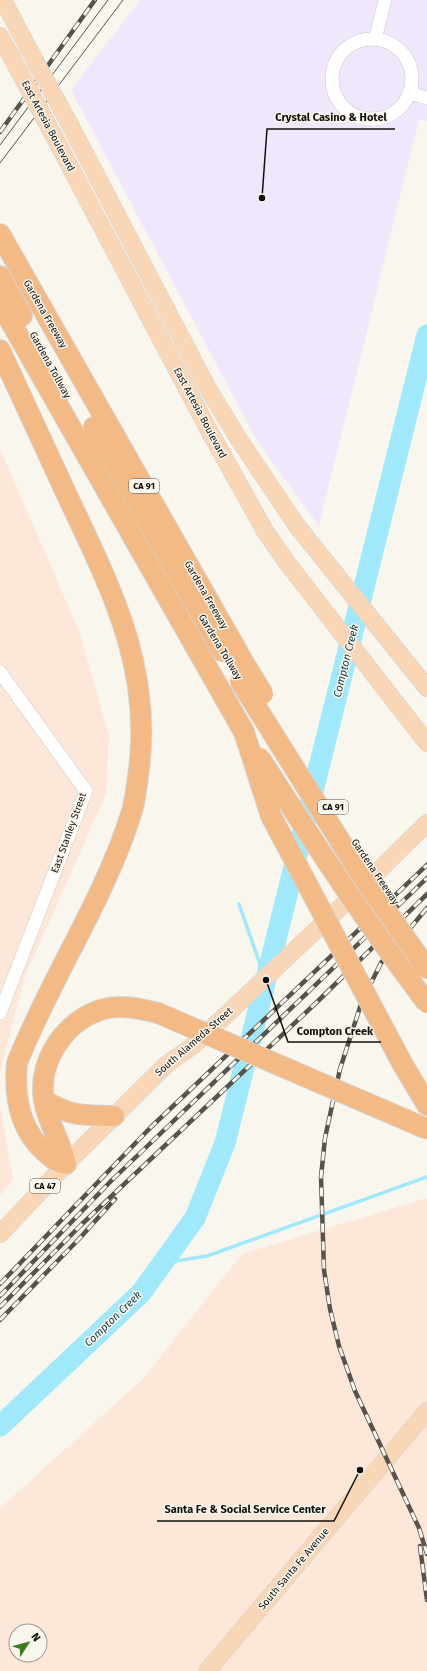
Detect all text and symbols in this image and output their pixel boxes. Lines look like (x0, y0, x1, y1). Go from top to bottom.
street label: East Artesia Boulevard (19, 78, 77, 174)
callout: Crystal Casino & Hotel (267, 106, 395, 129)
text: Crystal Casino & Hotel (275, 111, 387, 124)
street label: Gardena Freeway (21, 278, 69, 350)
street label: Gardena Tollway (27, 330, 73, 400)
street label: East Artesia Boulevard (171, 365, 229, 461)
road number: CA 91 (129, 479, 159, 493)
street label: Gardena Freeway (182, 559, 230, 631)
street label: Gardena Tollway (196, 612, 244, 682)
water label: Compton Creek (331, 623, 361, 699)
street label: East Stanley Street (49, 791, 89, 875)
road number: CA 91 (318, 800, 348, 814)
street label: Gardena Freeway (349, 837, 402, 907)
street label: South Alameda Street (153, 1005, 235, 1079)
callout: Compton Creek (288, 1019, 381, 1042)
text: Compton Creek (297, 1025, 374, 1038)
road number: CA 47 (30, 1179, 60, 1193)
water label: Compton Creek (82, 1289, 144, 1349)
callout: Santa Fe & Social Service Center (157, 1498, 334, 1521)
text: Santa Fe & Social Service Center (164, 1503, 326, 1516)
street label: South Santa Fe Avenue (256, 1526, 332, 1612)
north arrow (8, 1623, 48, 1663)
text: N (28, 1631, 43, 1644)

